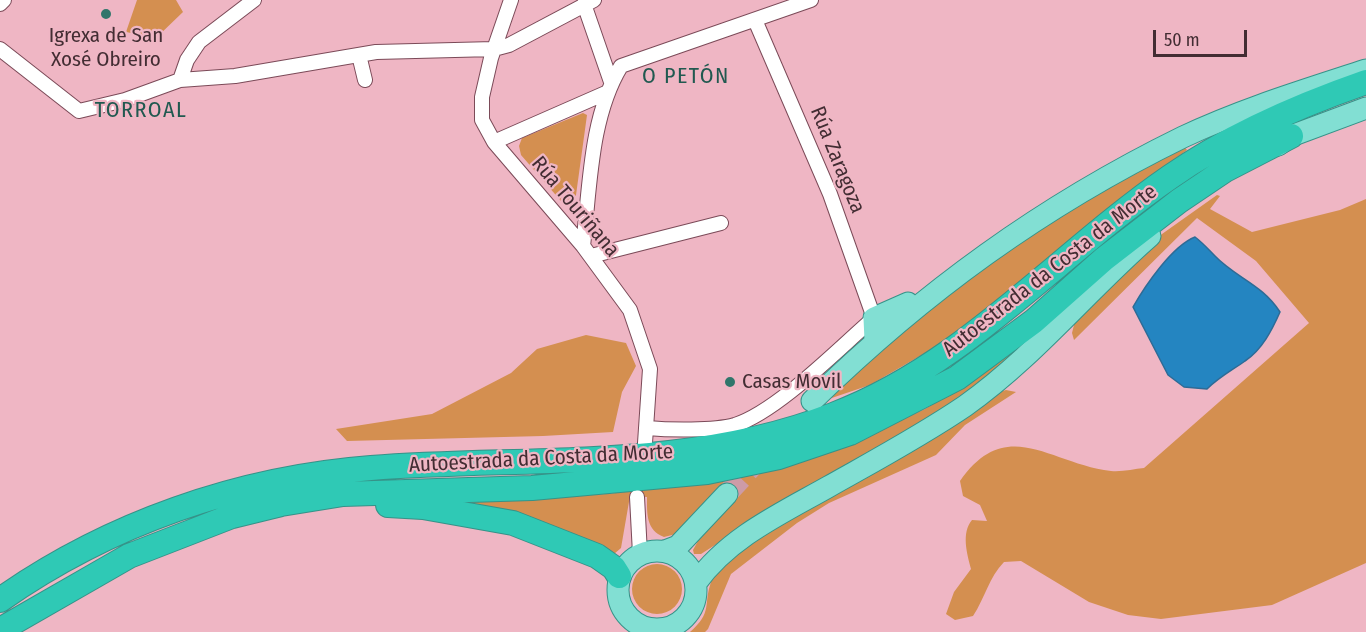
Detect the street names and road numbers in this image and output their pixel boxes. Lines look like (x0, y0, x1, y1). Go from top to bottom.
street label: Rúa Zaragoza (804, 103, 870, 217)
street label: Rúa Touriñana (526, 152, 624, 262)
street label: Autoestrada da Costa da Morte (938, 180, 1162, 362)
street label: Autoestrada da Costa da Morte (408, 439, 674, 479)

